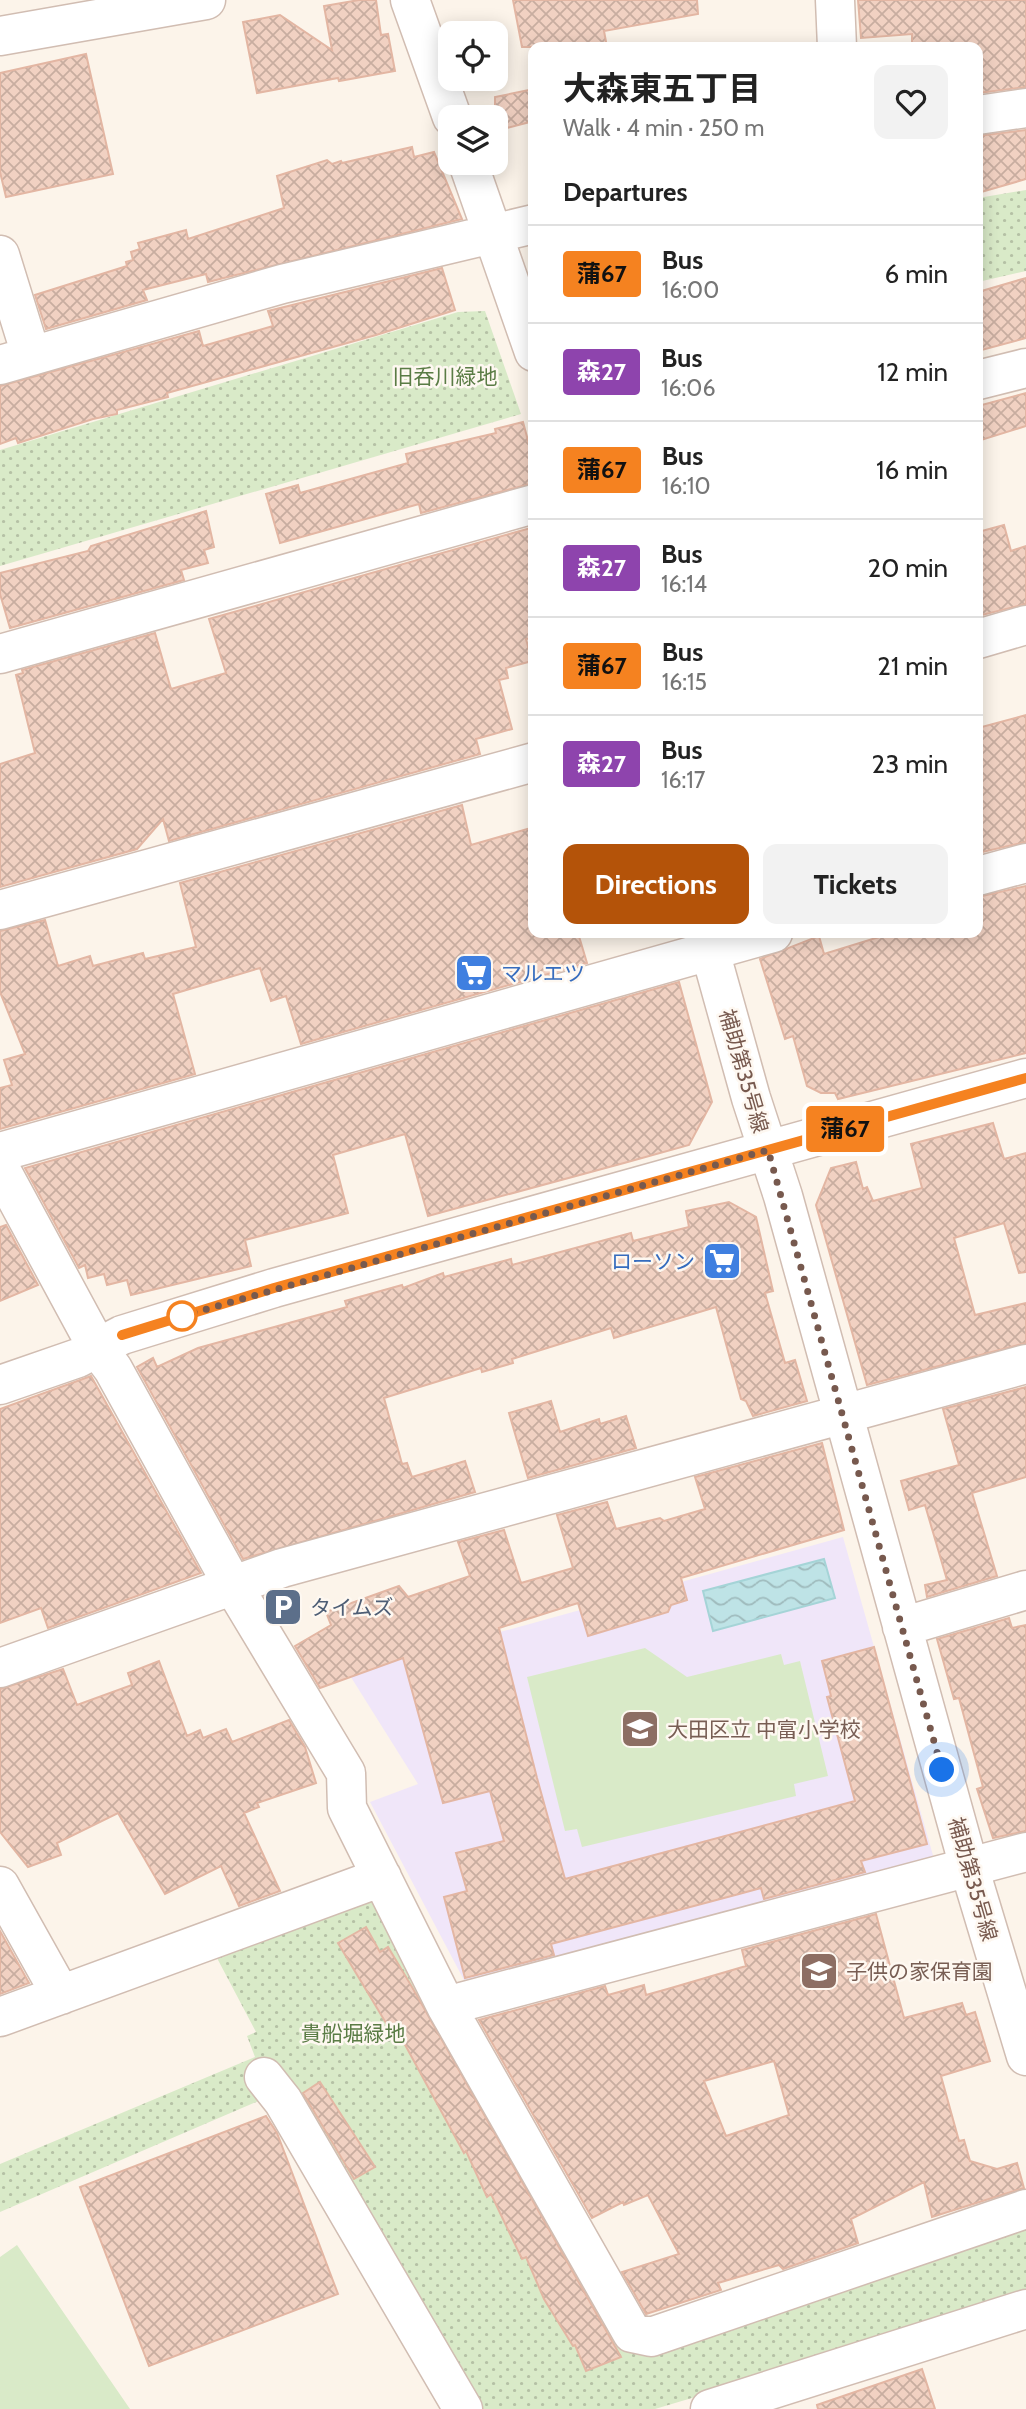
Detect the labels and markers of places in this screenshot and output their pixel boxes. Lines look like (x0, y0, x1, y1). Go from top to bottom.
supermarket icon: マルエツ (453, 952, 495, 994)
place label: マルエツ (501, 961, 585, 986)
supermarket icon: ローソン (701, 1240, 743, 1282)
place label: ローソン (611, 1249, 695, 1274)
unlabelled marker (167, 1301, 197, 1331)
parking icon: タイムズ (262, 1586, 304, 1628)
place label: タイムズ (310, 1595, 394, 1620)
school or university icon: 大田区立 中富小学校 (619, 1708, 661, 1750)
place label: 大田区立 中富小学校 (667, 1717, 861, 1742)
school or university icon: 子供の家保育園 (798, 1950, 840, 1992)
place label: 子供の家保育園 (846, 1959, 993, 1984)

